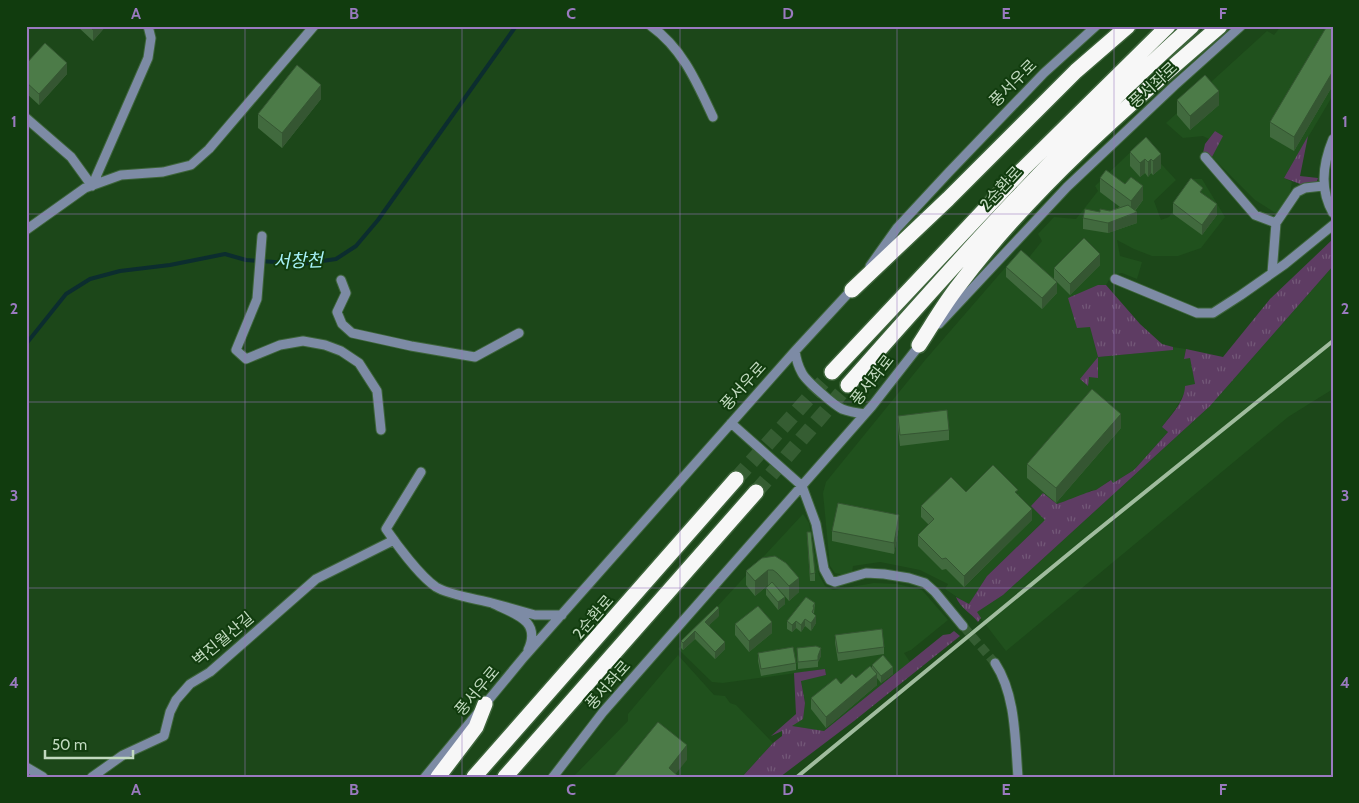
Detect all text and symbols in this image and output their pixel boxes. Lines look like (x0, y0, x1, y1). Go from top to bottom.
text: A (131, 4, 141, 23)
text: B (349, 4, 359, 23)
text: C (566, 4, 576, 23)
text: D (782, 4, 794, 23)
text: E (1001, 4, 1011, 23)
text: F (1219, 4, 1228, 23)
street label: 풍서우로 (985, 55, 1041, 111)
street label: 풍서좌로 (1125, 58, 1181, 112)
text: 1 (11, 112, 17, 131)
text: 1 (1342, 112, 1348, 131)
street label: 2순환로 (976, 162, 1026, 214)
water label: 서창천 (273, 249, 326, 273)
text: 2 (10, 299, 18, 318)
text: 2 (1341, 299, 1349, 318)
street label: 풍서좌로 (846, 351, 898, 409)
street label: 풍서우로 (716, 358, 770, 414)
text: 3 (10, 486, 18, 505)
text: 3 (1341, 486, 1349, 505)
street label: 2순환로 (569, 591, 618, 643)
street label: 벽진월산길 (189, 608, 257, 670)
street label: 풍서좌로 (582, 656, 635, 713)
street label: 풍서우로 (451, 662, 503, 720)
text: 4 (9, 673, 19, 692)
text: 4 (1340, 673, 1350, 692)
scale bar (45, 728, 132, 760)
text: 50 m (52, 736, 87, 754)
text: A (131, 780, 141, 799)
text: B (349, 780, 359, 799)
text: C (566, 780, 576, 799)
text: D (782, 780, 794, 799)
text: E (1001, 780, 1011, 799)
text: F (1219, 780, 1228, 799)

